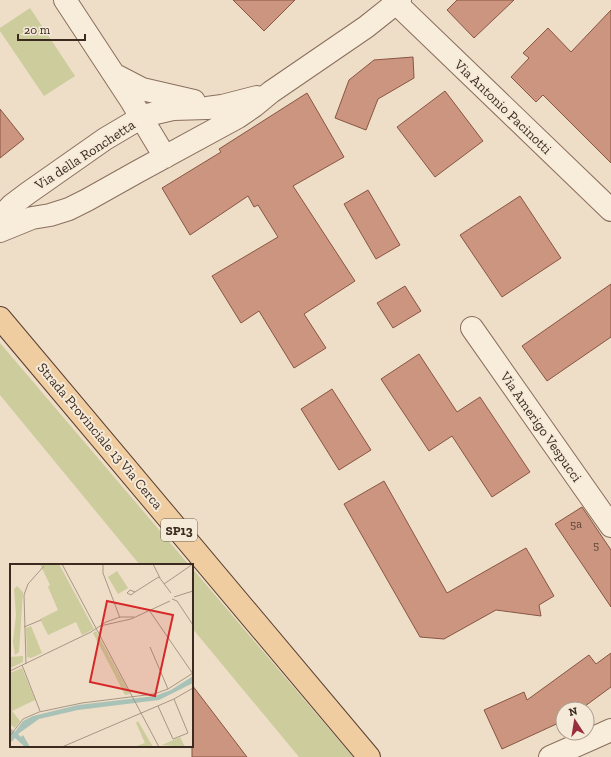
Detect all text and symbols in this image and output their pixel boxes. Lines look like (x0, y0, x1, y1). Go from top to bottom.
scale bar (18, 16, 85, 42)
text: 20 m (24, 23, 51, 37)
street label: Via Antonio Pacinotti (450, 56, 555, 158)
street label: Via della Ronchetta (31, 116, 138, 194)
street label: Strada Provinciale 13 Via Cerca (34, 359, 166, 513)
street label: Via Amerigo Vespucci (496, 368, 585, 485)
house number: 5a (570, 517, 582, 531)
road number: SP13 (161, 519, 197, 541)
house number: 5 (593, 538, 599, 552)
inset map (10, 564, 193, 747)
north arrow (555, 701, 595, 741)
text: N (568, 704, 579, 719)

